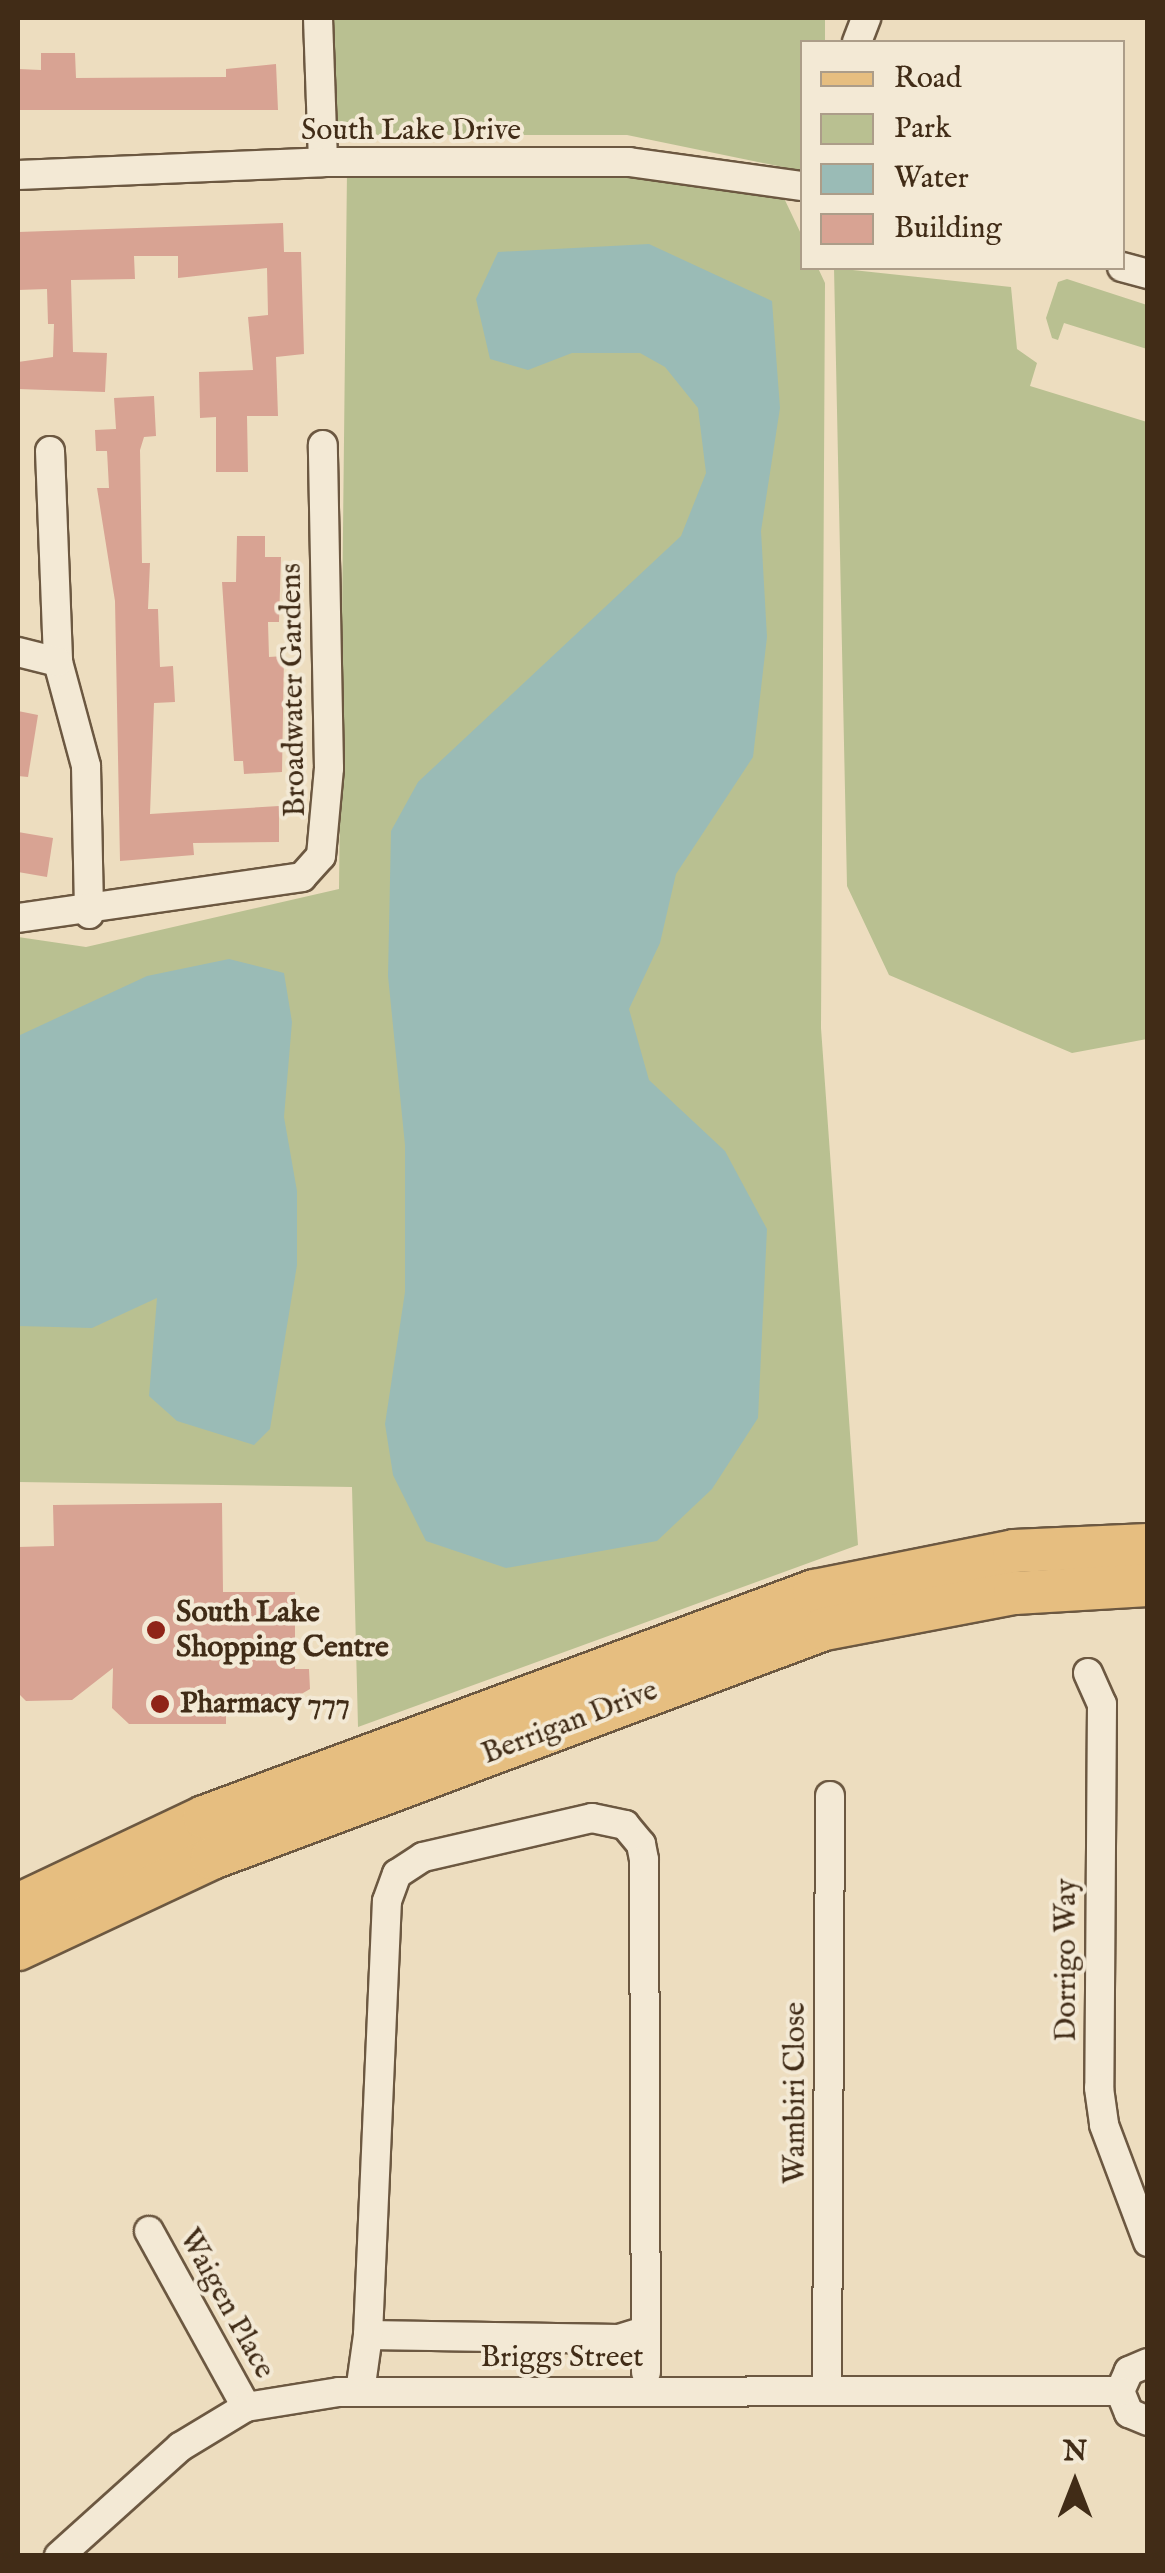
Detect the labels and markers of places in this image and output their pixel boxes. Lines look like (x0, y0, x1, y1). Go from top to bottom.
place label: South Lake Shopping Centre (176, 1595, 389, 1666)
marker: South Lake Shopping Centre (145, 1619, 167, 1641)
place label: Pharmacy 777 (180, 1686, 350, 1722)
marker: Pharmacy 777 (149, 1693, 171, 1715)

